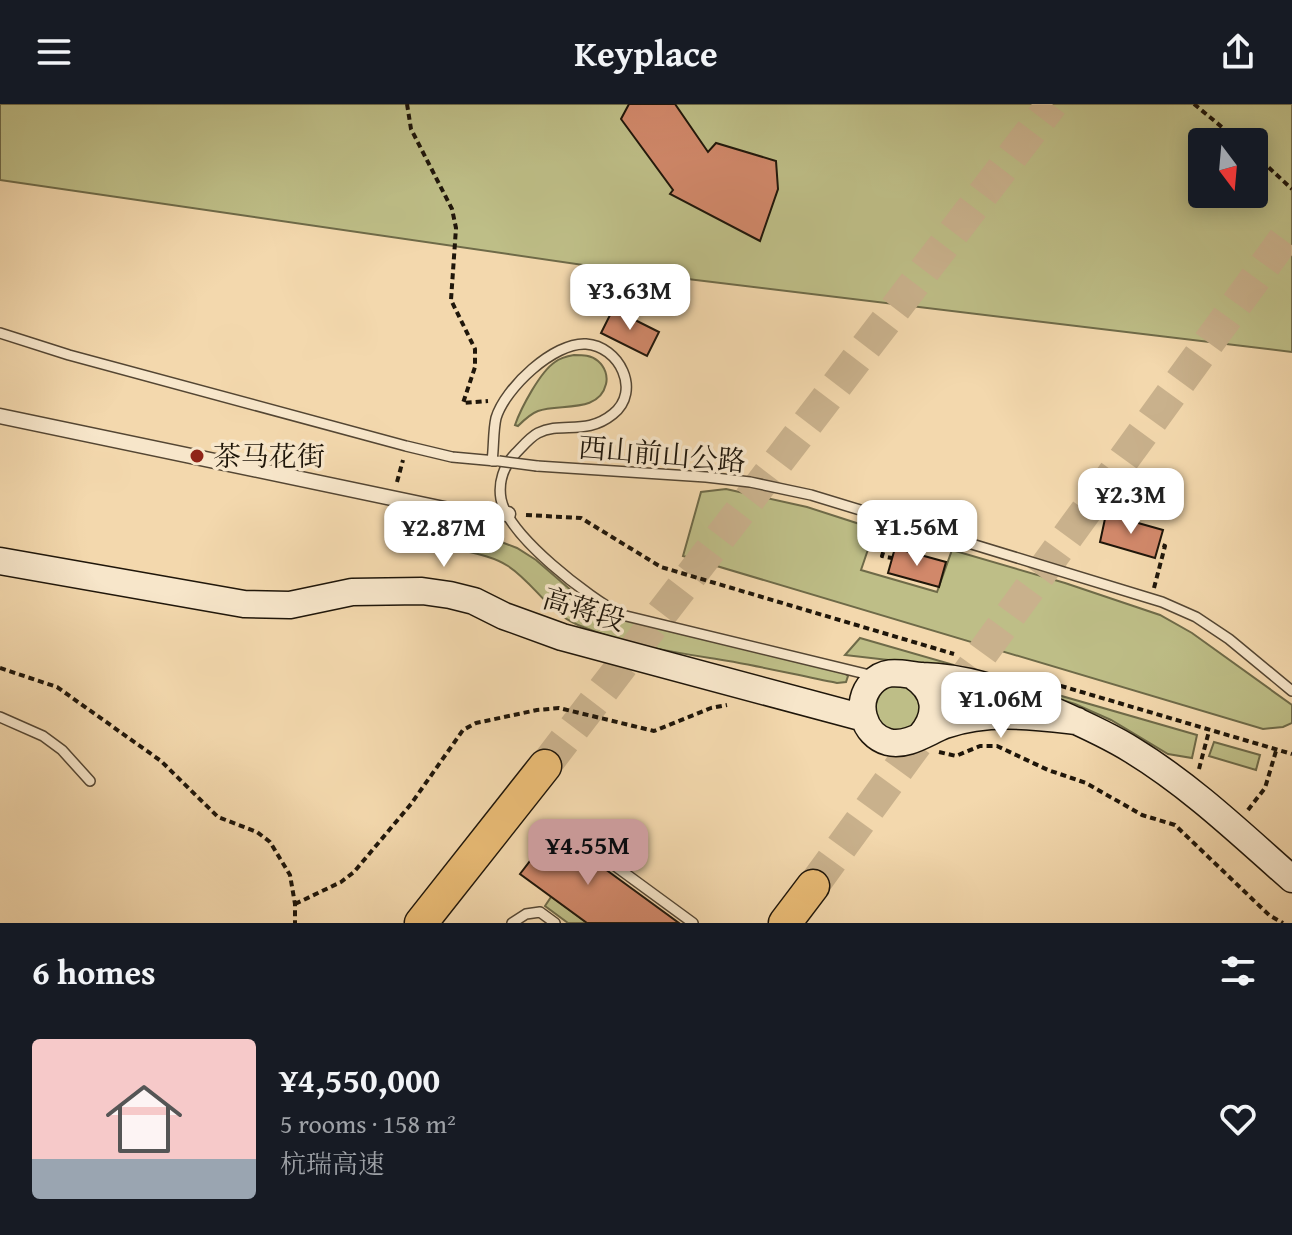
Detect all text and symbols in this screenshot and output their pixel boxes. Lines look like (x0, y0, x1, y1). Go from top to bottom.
text: Keyplace (574, 26, 718, 79)
icon: menu (32, 30, 76, 74)
icon: share (1216, 30, 1260, 74)
north arrow (1188, 128, 1268, 208)
map controls (1188, 128, 1268, 208)
pin: ¥3.63M (565, 264, 695, 332)
text: ¥3.63M (588, 270, 672, 309)
street label: 西山前山公路 (577, 426, 748, 481)
place label: 茶马花街 (213, 435, 325, 476)
marker: 茶马花街 (188, 447, 206, 465)
pin: ¥2.3M (1075, 468, 1187, 536)
text: ¥2.3M (1096, 474, 1166, 513)
pin: ¥1.56M (852, 500, 982, 568)
pin: ¥2.87M (379, 501, 509, 569)
text: ¥1.56M (875, 506, 959, 545)
text: ¥2.87M (402, 507, 486, 546)
street label: 高蒋段 (538, 577, 630, 640)
pin: ¥1.06M (936, 672, 1066, 740)
text: ¥1.06M (959, 678, 1043, 717)
pin: ¥4.55M (523, 819, 653, 887)
text: ¥4.55M (546, 825, 630, 864)
text: 6 homes (32, 947, 156, 996)
icon: filters (1216, 949, 1260, 993)
text: ¥4,550,000 (280, 1055, 440, 1104)
icon: home (96, 1071, 192, 1167)
icon: heart (1216, 1097, 1260, 1141)
text: 5 rooms · 158 m² (280, 1104, 456, 1143)
text: 杭瑞高速 (280, 1144, 384, 1183)

